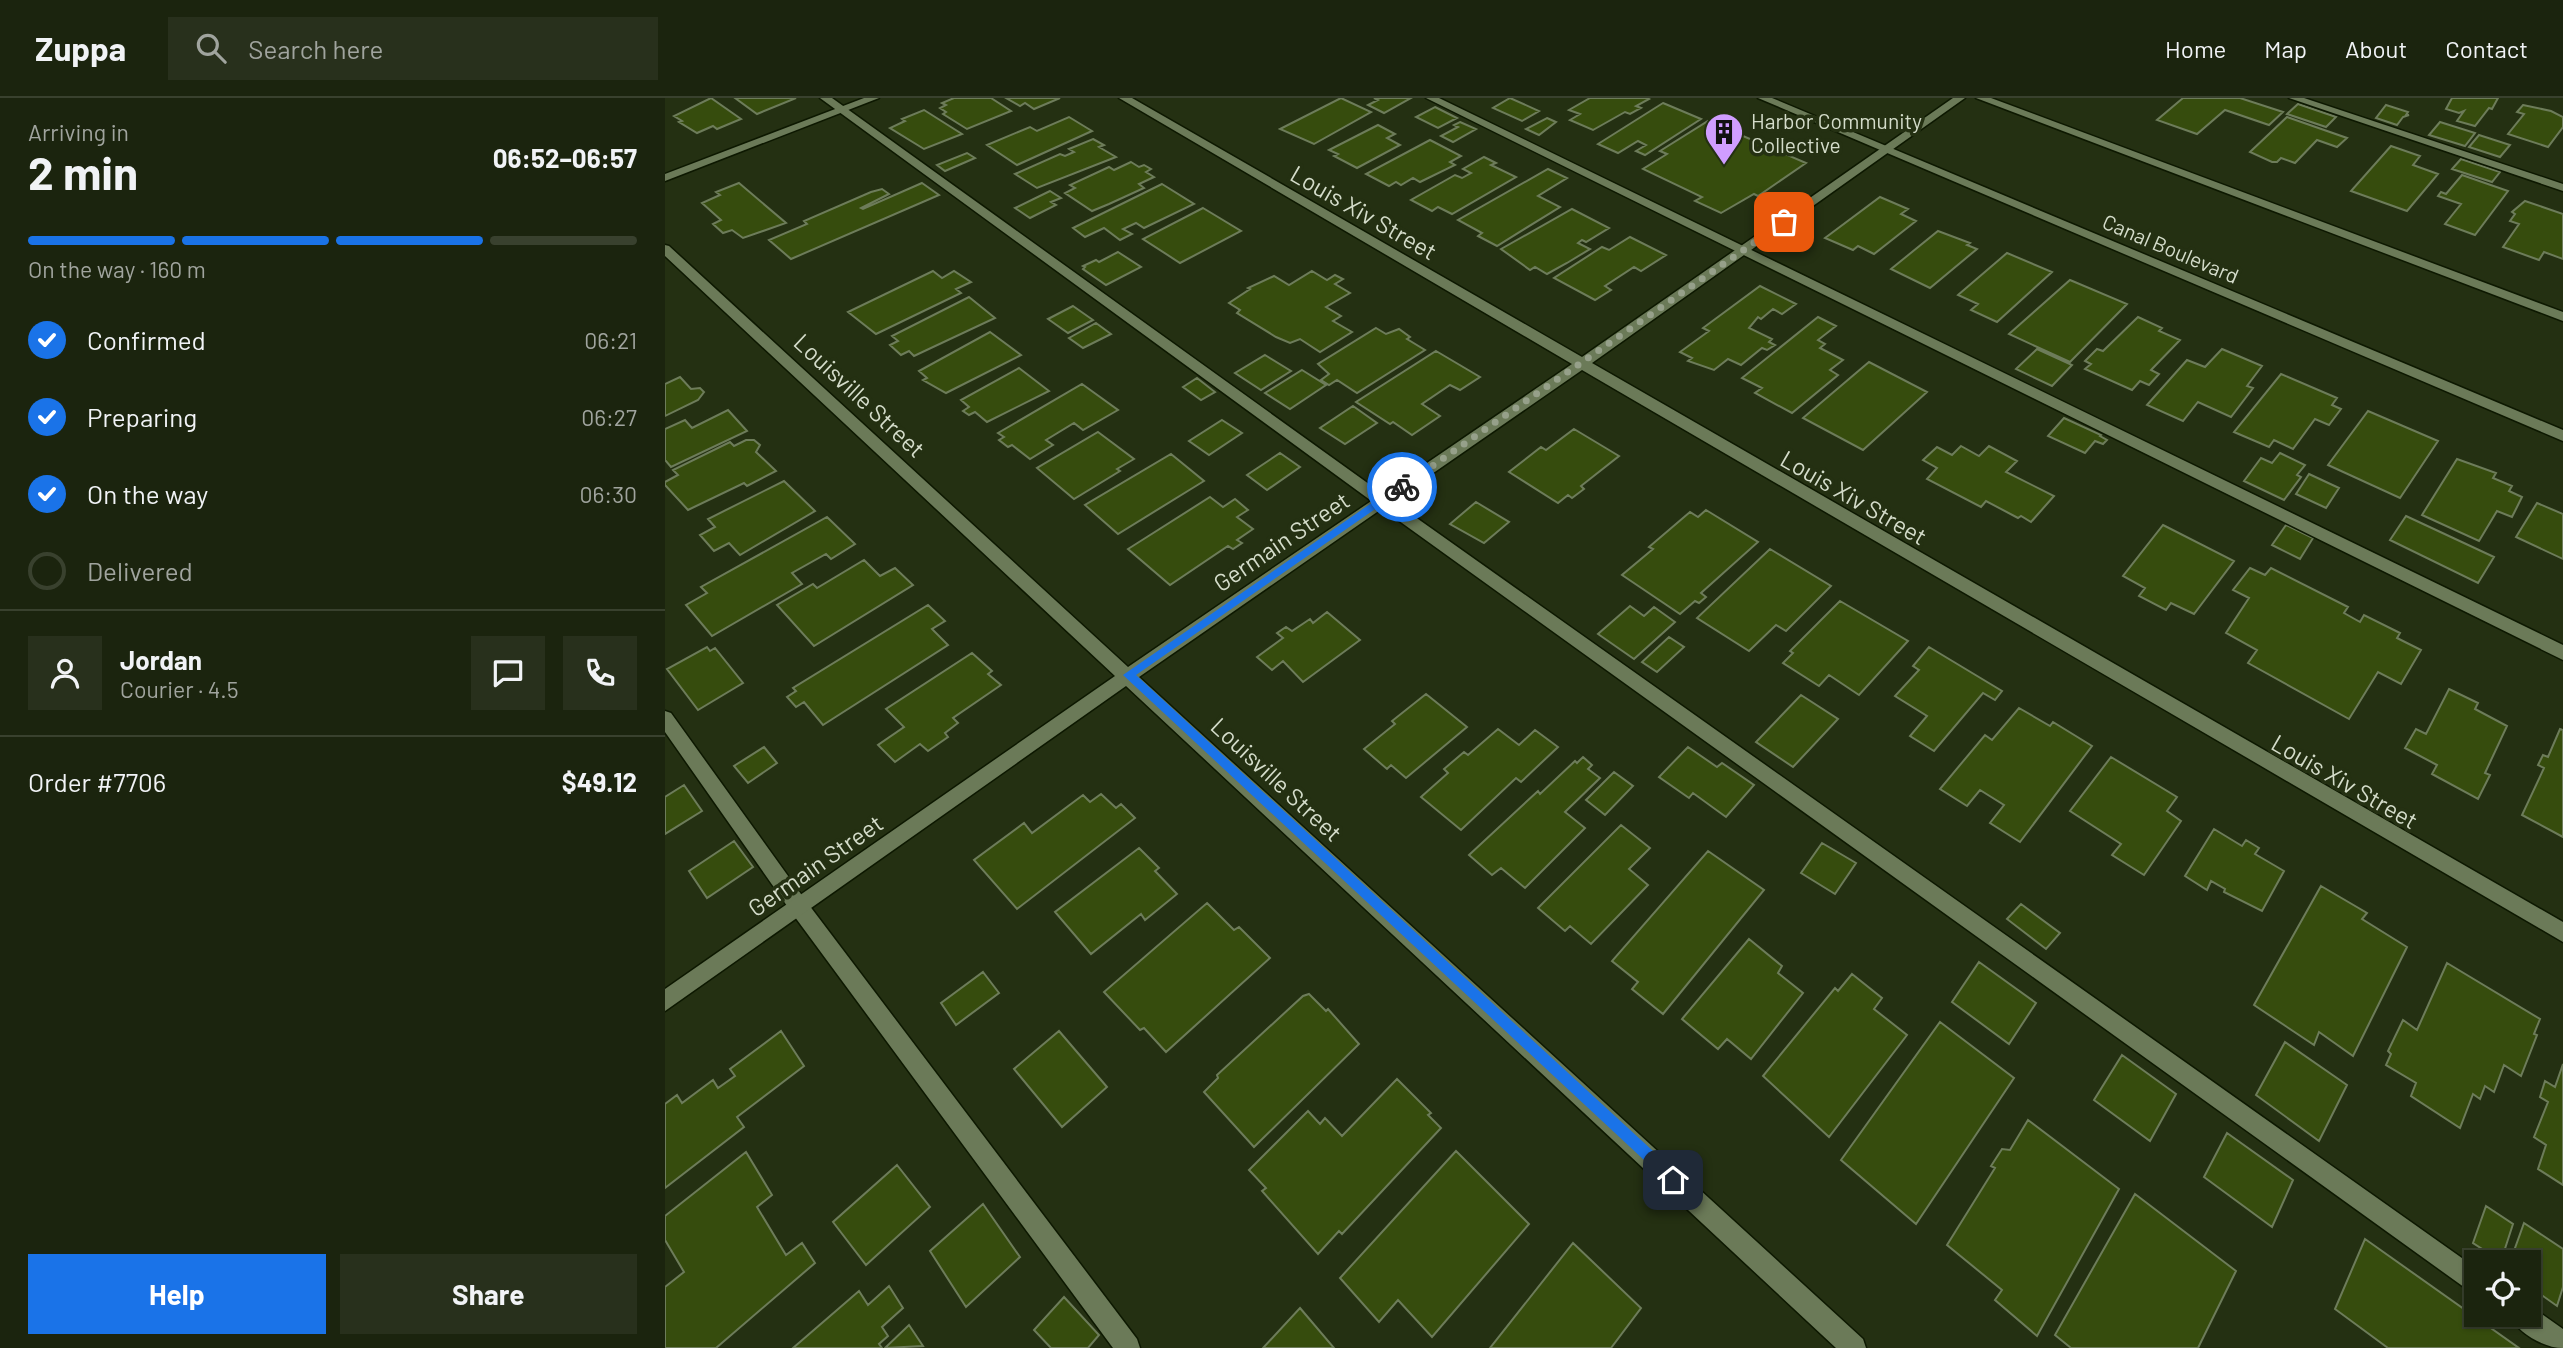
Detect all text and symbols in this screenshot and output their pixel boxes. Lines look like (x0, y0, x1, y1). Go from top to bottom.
search box (168, 17, 658, 80)
text: Zuppa (35, 28, 126, 68)
icon: search (192, 29, 230, 67)
text: Search here (248, 33, 383, 64)
text: Home (2165, 34, 2226, 63)
text: Map (2264, 34, 2307, 63)
text: About (2345, 34, 2407, 63)
text: Contact (2445, 34, 2528, 63)
place label: Harbor Community Collective (1751, 108, 1922, 157)
building icon: Harbor Community Collective (1703, 111, 1745, 166)
text: Arriving in (28, 118, 129, 146)
text: 06:52–06:57 (493, 142, 637, 173)
text: 2 min (28, 144, 138, 199)
street label: Louis Xiv Street (1286, 158, 1442, 266)
pin (1754, 192, 1814, 252)
icon: bag (1765, 203, 1803, 241)
street label: Canal Boulevard (2099, 208, 2243, 288)
text: On the way · 160 m (28, 255, 206, 283)
icon: check (28, 321, 66, 359)
text: Confirmed (87, 324, 206, 355)
text: 06:21 (584, 326, 637, 354)
street label: Louisville Street (789, 327, 931, 463)
icon: check (28, 398, 66, 436)
text: Preparing (87, 401, 197, 432)
text: 06:27 (581, 403, 637, 431)
street label: Louis Xiv Street (1776, 443, 1932, 551)
courier (1367, 452, 1437, 522)
icon: bike (1383, 468, 1421, 506)
icon: check (28, 475, 66, 513)
text: On the way (87, 478, 208, 509)
text: 06:30 (580, 480, 637, 508)
street label: Germain Street (1208, 485, 1354, 597)
text: Delivered (87, 555, 193, 586)
button: person (28, 636, 102, 710)
button: chat (471, 636, 545, 710)
button: phone (563, 636, 637, 710)
text: Jordan (120, 644, 202, 675)
text: Courier · 4.5 (120, 675, 239, 703)
street label: Louisville Street (1206, 711, 1348, 847)
street label: Louis Xiv Street (2267, 727, 2423, 835)
text: Order #7706 (28, 766, 166, 797)
text: $49.12 (562, 766, 637, 797)
street label: Germain Street (742, 808, 888, 922)
pin (1643, 1150, 1703, 1210)
icon: home (1654, 1161, 1692, 1199)
map controls (2464, 1250, 2541, 1327)
button: locate (2464, 1250, 2541, 1327)
button: Help (28, 1254, 326, 1334)
button: Share (340, 1254, 637, 1334)

